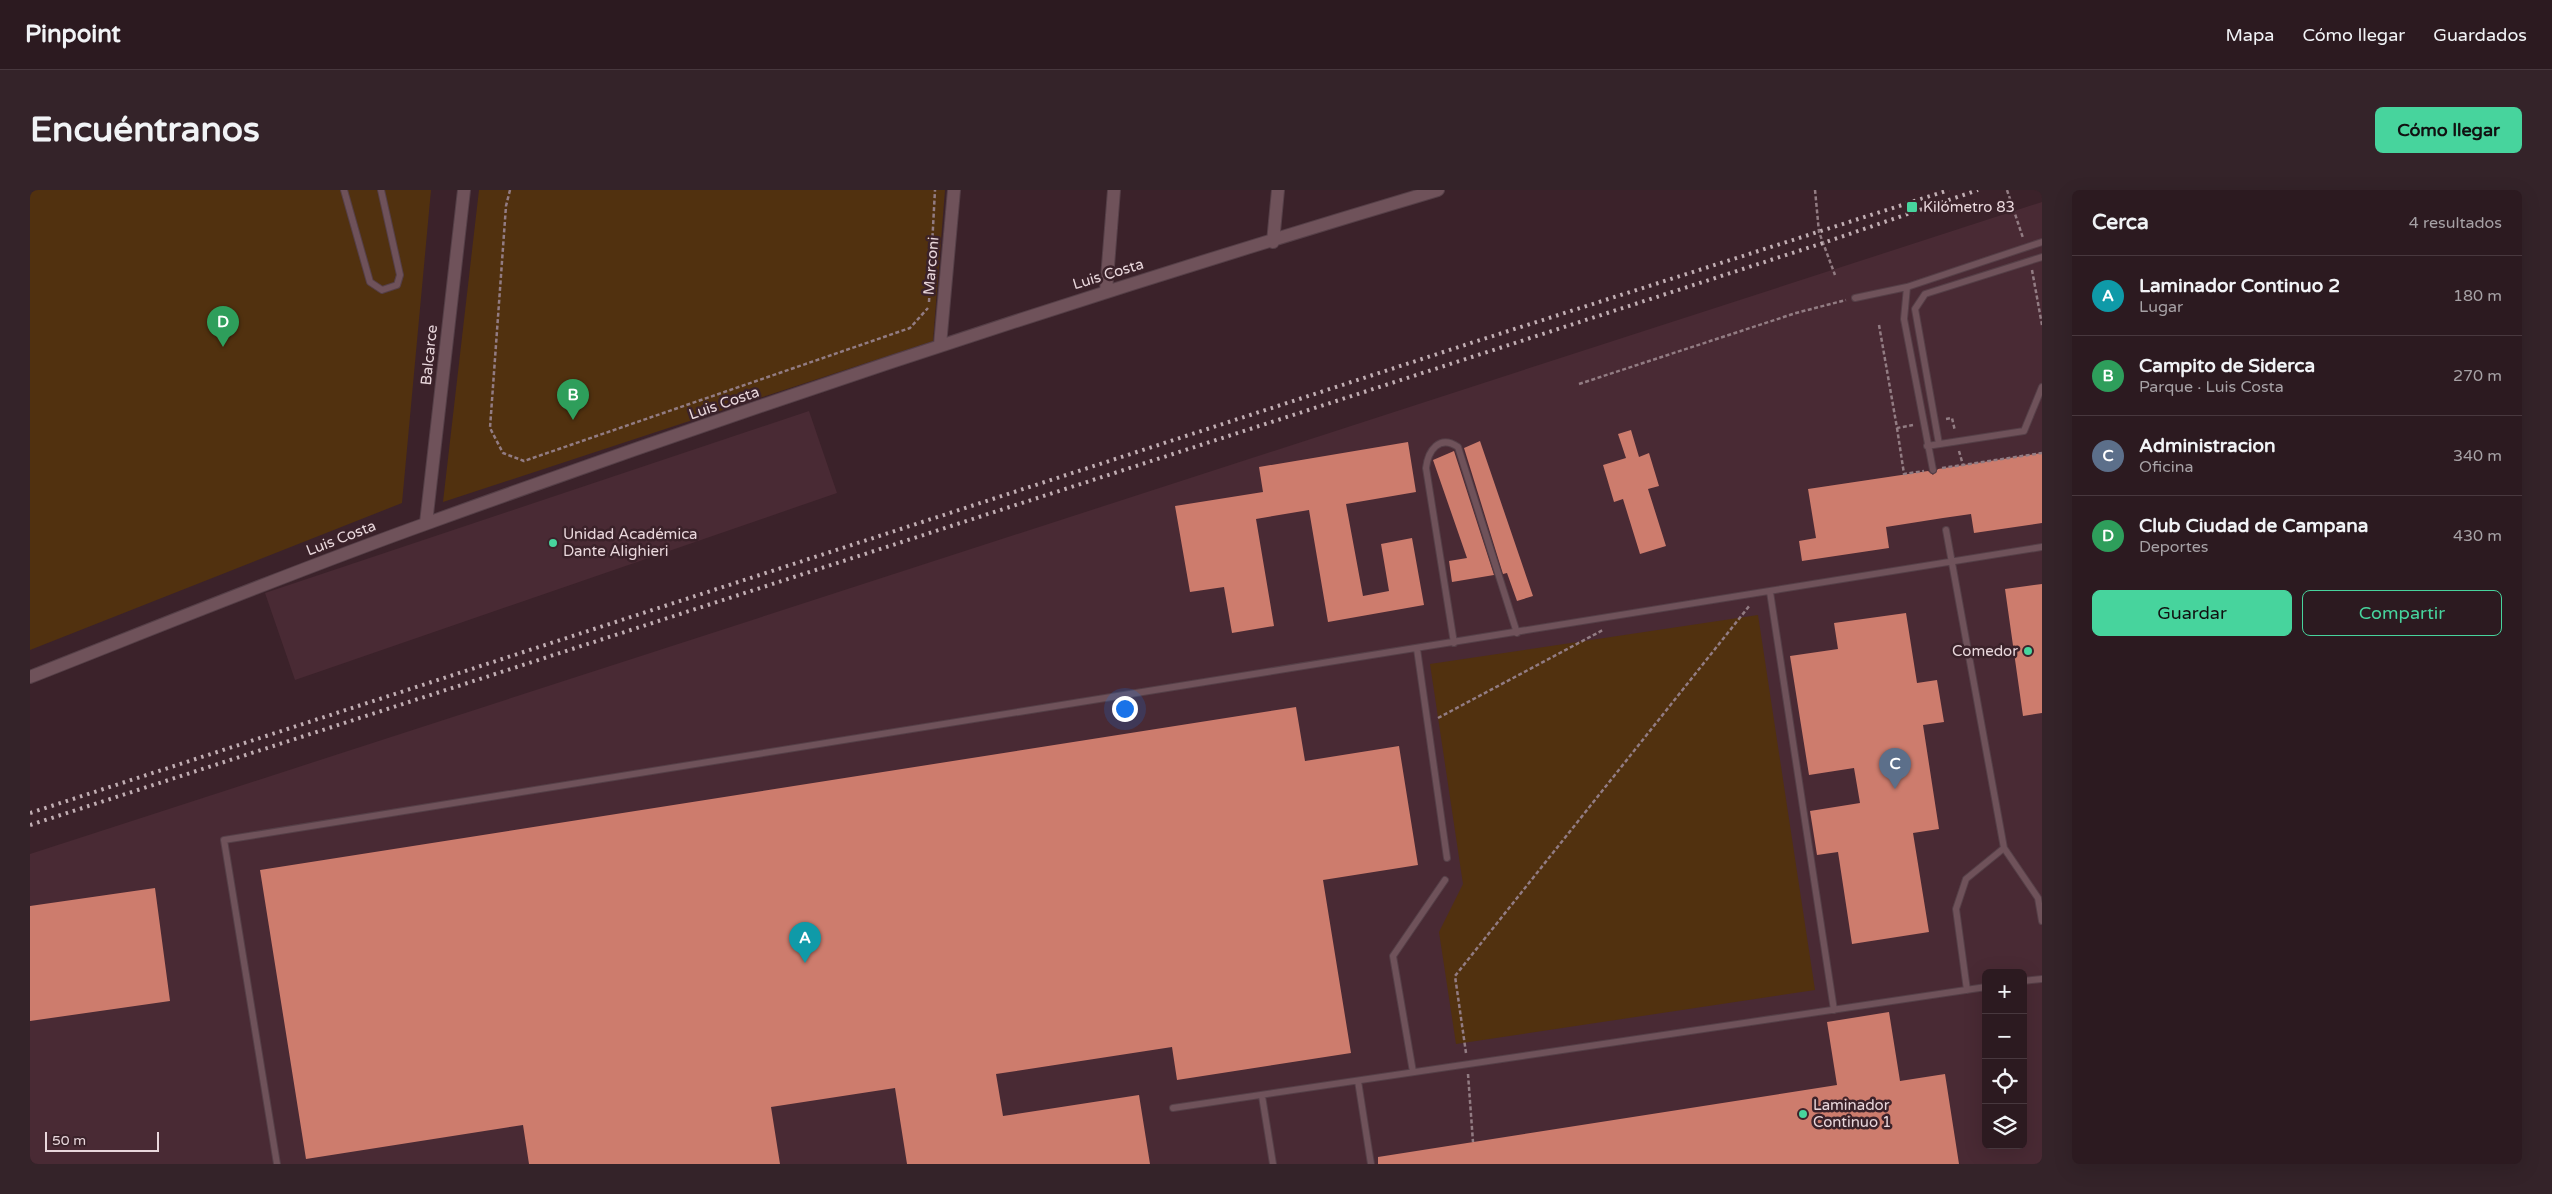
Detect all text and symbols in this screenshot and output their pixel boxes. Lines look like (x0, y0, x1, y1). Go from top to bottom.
text: Pinpoint (25, 20, 121, 49)
text: Mapa (2225, 24, 2274, 46)
text: Cómo llegar (2302, 24, 2405, 46)
text: Guardados (2433, 24, 2527, 46)
button: Cómo llegar (2375, 107, 2522, 153)
text: Encuéntranos (30, 109, 260, 151)
place label: Kilómetro 83 (1923, 198, 2015, 216)
marker: Kilómetro 83 (1905, 200, 1919, 214)
text: Cerca (2092, 210, 2149, 235)
text: 4 resultados (2409, 213, 2502, 233)
street label: Marconi (919, 236, 943, 296)
street label: Luis Costa (1070, 255, 1146, 293)
text: Laminador Continuo 2 (2139, 275, 2340, 297)
text: A (2102, 286, 2114, 306)
text: 180 m (2453, 286, 2502, 306)
text: Lugar (2139, 297, 2183, 317)
pin: D (207, 306, 239, 347)
street label: Balcarce (417, 324, 441, 386)
text: Campito de Siderca (2139, 355, 2315, 377)
text: B (2102, 366, 2114, 386)
text: 270 m (2453, 366, 2502, 386)
text: Parque · Luis Costa (2139, 377, 2284, 397)
pin: B (557, 379, 589, 420)
street label: Luis Costa (686, 383, 762, 423)
text: Administracion (2139, 435, 2276, 457)
text: C (2102, 446, 2114, 466)
text: 340 m (2453, 446, 2502, 466)
text: Oficina (2139, 457, 2193, 477)
text: Club Ciudad de Campana (2139, 515, 2368, 537)
street label: Luis Costa (304, 516, 378, 560)
place label: Unidad Académica Dante Alighieri (563, 525, 698, 560)
text: D (2102, 526, 2114, 546)
text: 430 m (2453, 526, 2502, 546)
marker: Unidad Académica Dante Alighieri (547, 537, 559, 549)
text: Deportes (2139, 537, 2208, 557)
button: Guardar (2092, 590, 2292, 636)
button: Compartir (2302, 590, 2502, 636)
place label: Comedor (1952, 642, 2018, 660)
marker: Comedor (2022, 645, 2034, 657)
your location (1112, 696, 1138, 722)
pin: C (1879, 748, 1911, 789)
pin: A (789, 922, 821, 963)
map controls (1982, 969, 2027, 1149)
button: + (1982, 969, 2027, 1014)
button: − (1982, 1014, 2027, 1059)
button: locate (1982, 1059, 2027, 1104)
place label: Laminador Continuo 1 (1813, 1096, 1891, 1131)
button: layers (1982, 1104, 2027, 1149)
marker: Laminador Continuo 1 (1797, 1108, 1809, 1120)
scale bar (45, 1129, 159, 1152)
text: 50 m (52, 1132, 86, 1149)

